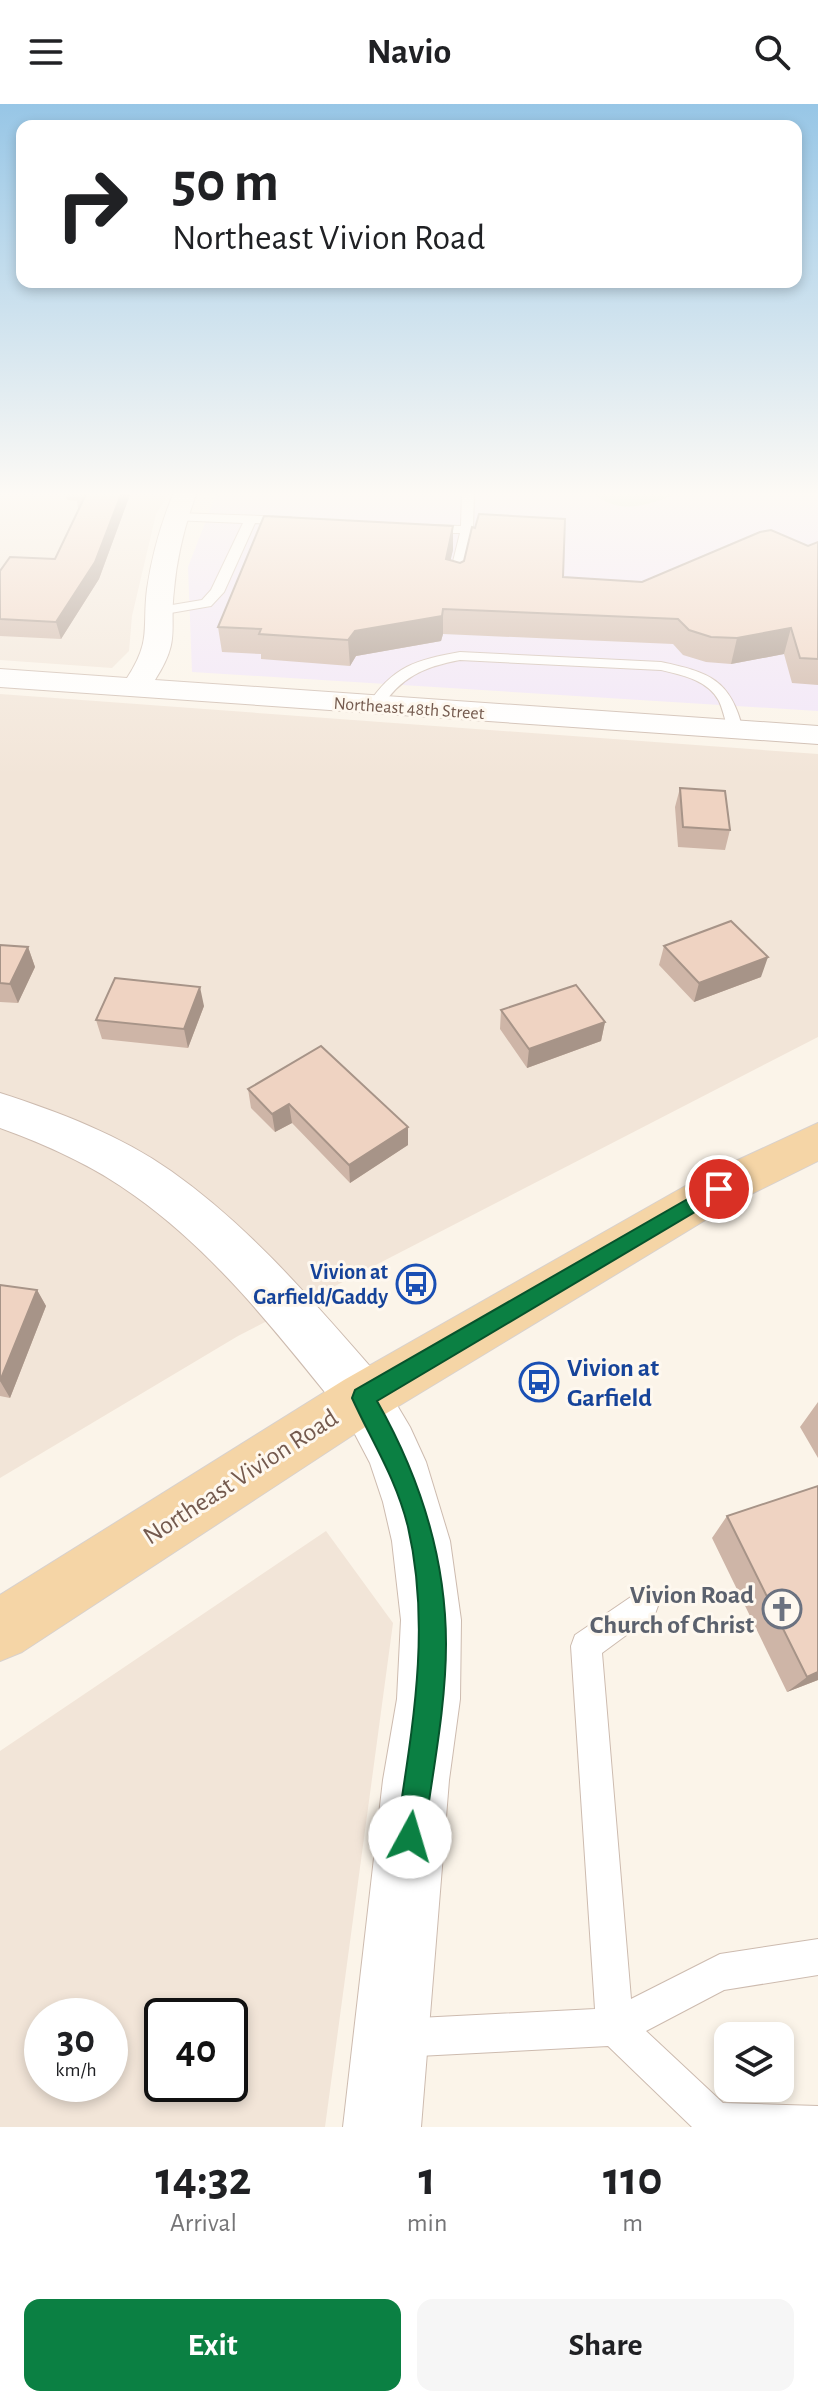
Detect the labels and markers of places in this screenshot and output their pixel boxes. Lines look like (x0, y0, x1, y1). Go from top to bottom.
pin (685, 1155, 753, 1223)
place label: Vivion at Garfield/Gaddy (253, 1261, 389, 1309)
bus stop icon: Vivion at Garfield/Gaddy (395, 1263, 437, 1305)
place label: Vivion at Garfield (567, 1355, 659, 1411)
bus stop icon: Vivion at Garfield (518, 1361, 560, 1403)
place label: Vivion Road Church of Christ (590, 1582, 754, 1638)
church icon: Vivion Road Church of Christ (761, 1588, 803, 1630)

